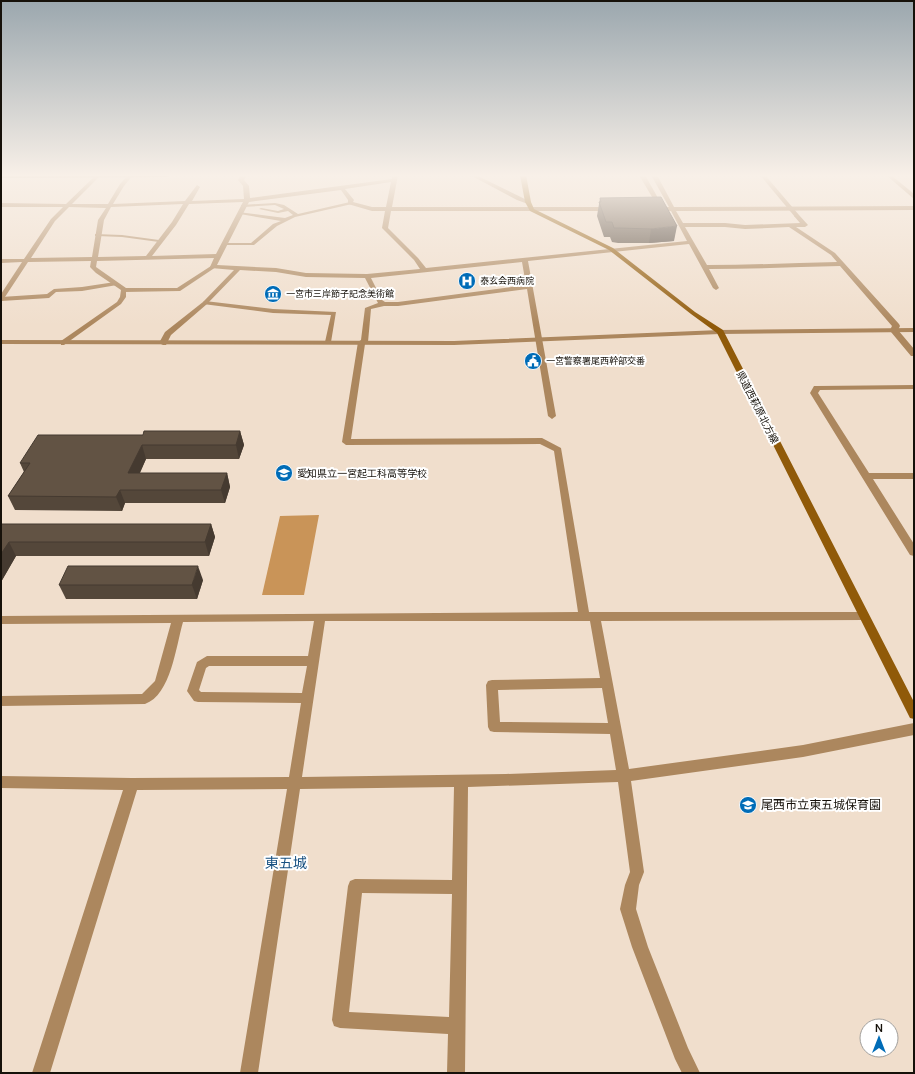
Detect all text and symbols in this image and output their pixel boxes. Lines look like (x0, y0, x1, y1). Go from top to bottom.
hospital icon: 泰玄会西病院 (457, 271, 477, 291)
place label: 泰玄会西病院 (480, 274, 534, 287)
museum icon: 一宮市三岸節子記念美術館 (263, 284, 283, 304)
place label: 一宮市三岸節子記念美術館 (286, 287, 394, 300)
public building icon: 一宮警察署尾西幹部交番 (523, 351, 543, 371)
place label: 一宮警察署尾西幹部交番 (546, 354, 645, 367)
street label: 県道西萩原北方線 (734, 368, 782, 446)
school or university icon: 愛知県立一宮起工科高等学校 (274, 463, 294, 483)
place label: 愛知県立一宮起工科高等学校 (297, 466, 427, 480)
school or university icon: 尾西市立東五城保育園 (738, 795, 758, 815)
place label: 尾西市立東五城保育園 (761, 796, 881, 813)
district label: 東五城 (265, 853, 307, 872)
north arrow (859, 1018, 899, 1058)
text: N (875, 1020, 883, 1035)

